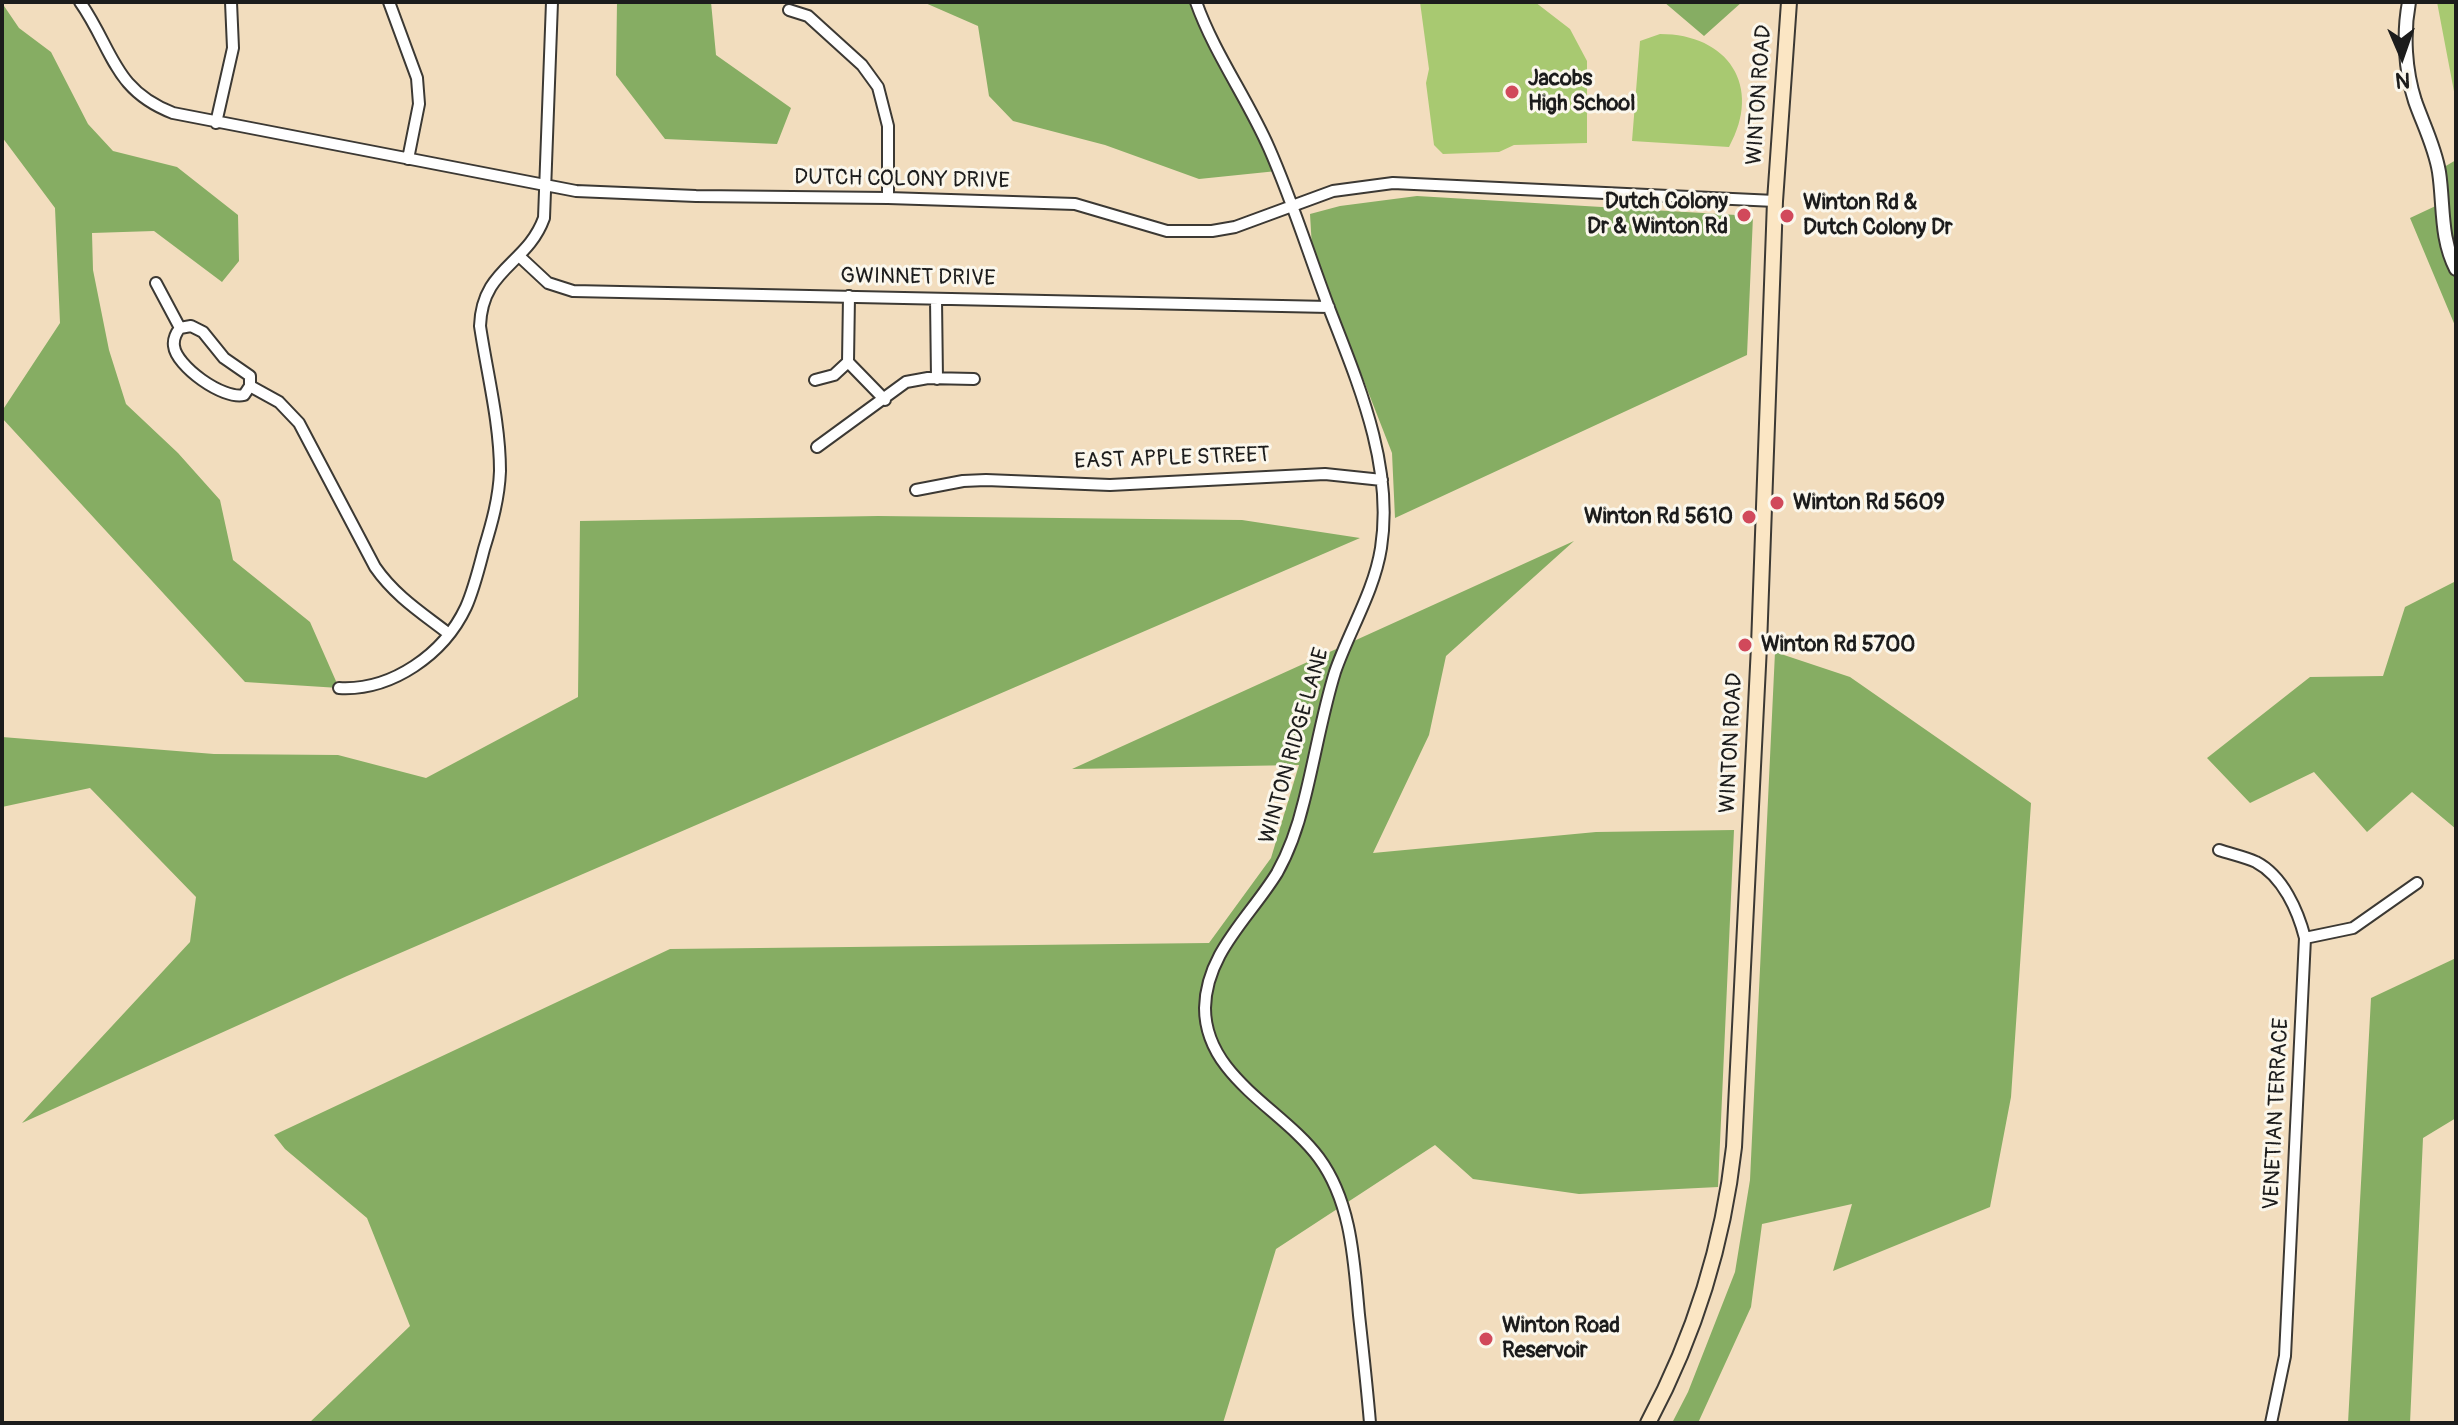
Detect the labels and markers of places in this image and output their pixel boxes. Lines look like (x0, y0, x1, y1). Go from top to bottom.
place label: Jacobs High School (1528, 66, 1635, 118)
marker: Jacobs High School (1503, 83, 1521, 101)
place label: Dutch Colony Dr & Winton Rd (1587, 189, 1728, 240)
place label: Winton Rd & Dutch Colony Dr (1803, 190, 1953, 242)
marker: Dutch Colony Dr & Winton Rd (1735, 206, 1753, 224)
marker: Winton Rd & Dutch Colony Dr (1778, 207, 1796, 225)
place label: Winton Rd 5609 (1793, 490, 1945, 516)
marker: Winton Rd 5609 (1768, 494, 1786, 512)
place label: Winton Rd 5610 (1584, 504, 1733, 530)
marker: Winton Rd 5610 (1740, 508, 1758, 526)
place label: Winton Rd 5700 (1761, 632, 1915, 658)
marker: Winton Rd 5700 (1736, 636, 1754, 654)
place label: Winton Road Reservoir (1502, 1313, 1620, 1364)
marker: Winton Road Reservoir (1477, 1330, 1495, 1348)

